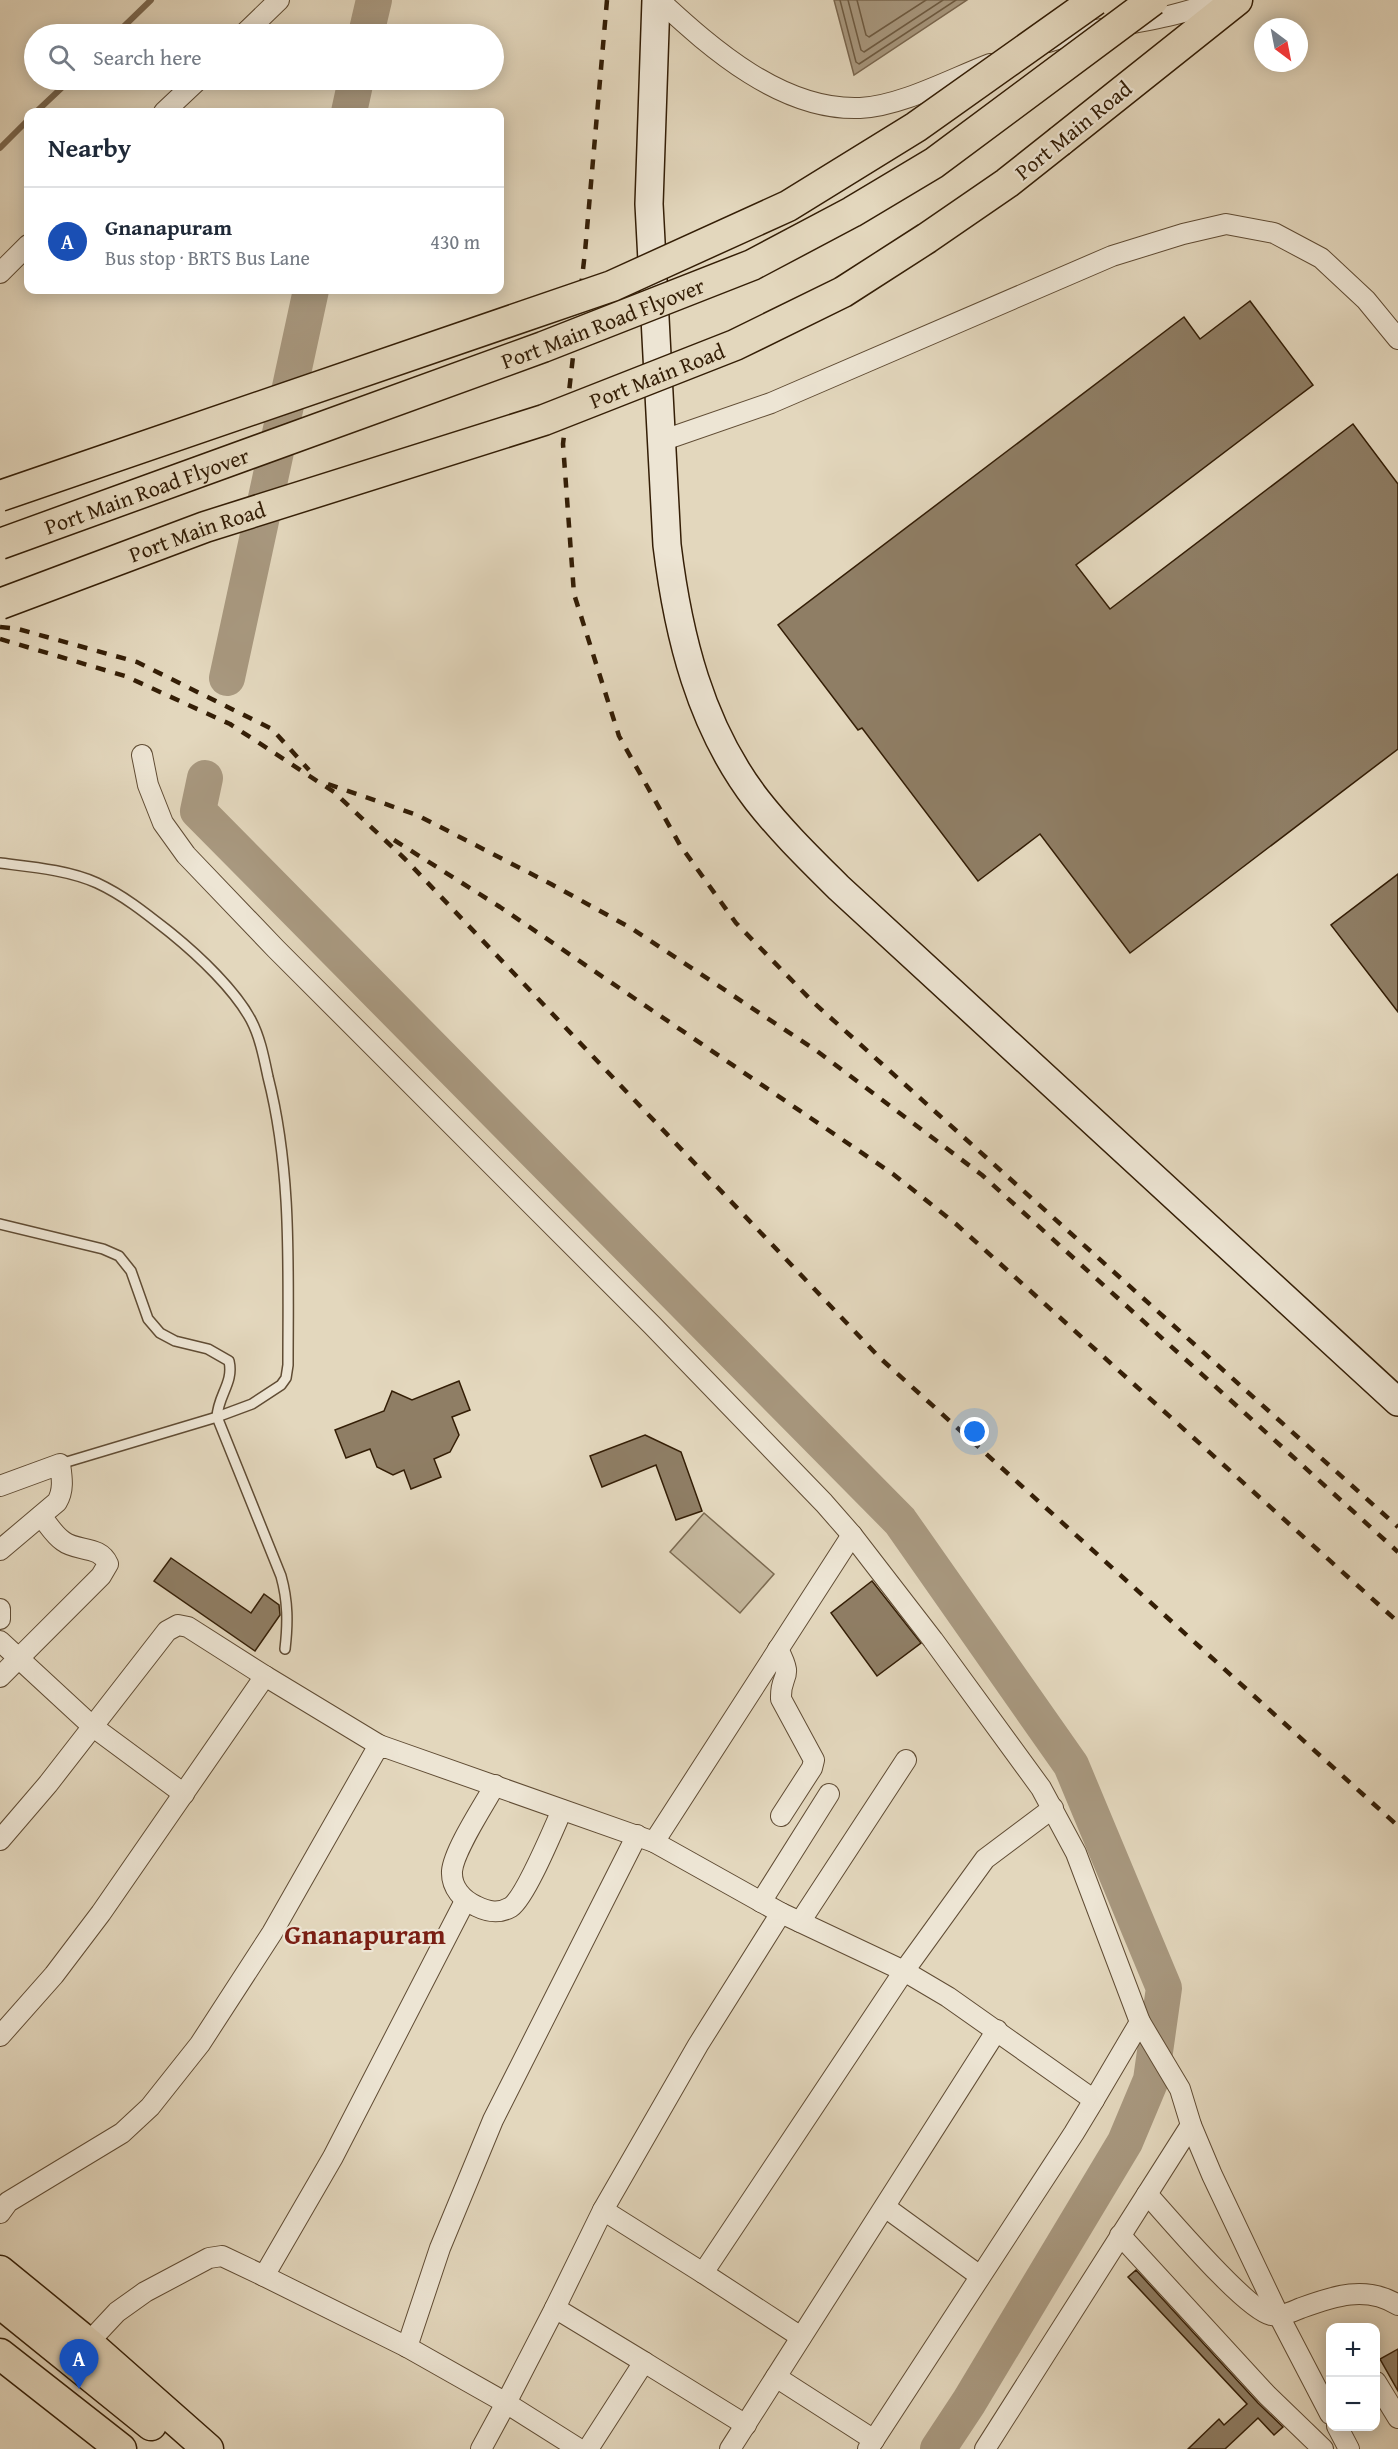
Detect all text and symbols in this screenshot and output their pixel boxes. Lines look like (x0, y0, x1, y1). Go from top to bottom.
north arrow (1254, 18, 1308, 72)
search box (24, 24, 504, 90)
icon: search (45, 41, 78, 74)
text: Search here (93, 41, 202, 73)
street label: Port Main Road (1008, 73, 1139, 187)
text: Nearby (48, 128, 131, 167)
text: Gnanapuram (105, 211, 232, 243)
text: A (61, 227, 74, 256)
text: 430 m (430, 227, 480, 256)
text: Bus stop · BRTS Bus Lane (105, 243, 310, 272)
street label: Port Main Road Flyover (497, 269, 709, 377)
street label: Port Main Road (585, 335, 730, 417)
street label: Port Main Road Flyover (41, 442, 253, 540)
street label: Port Main Road (125, 496, 269, 568)
your location (960, 1417, 989, 1446)
district label: Gnanapuram (284, 1913, 446, 1954)
map controls (1326, 2323, 1380, 2431)
button: + (1326, 2323, 1380, 2377)
pin: A (60, 2340, 98, 2389)
button: − (1326, 2377, 1380, 2431)

